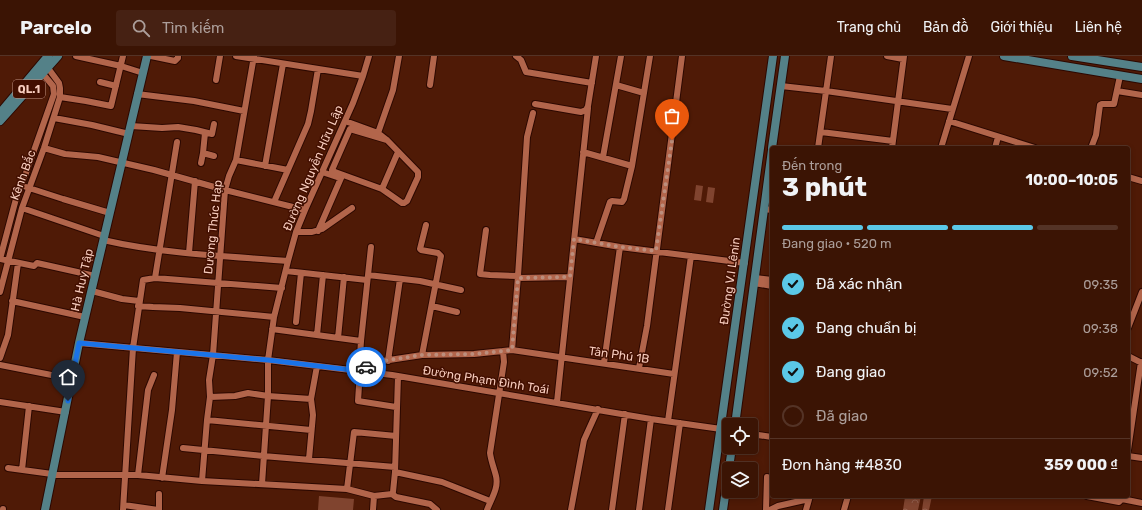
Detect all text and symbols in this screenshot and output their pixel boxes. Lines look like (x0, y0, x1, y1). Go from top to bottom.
search box (116, 10, 396, 46)
text: Parcelo (20, 16, 92, 39)
icon: search (130, 17, 152, 39)
text: Tìm kiếm (162, 19, 224, 37)
text: Trang chủ (837, 19, 901, 36)
text: Bản đồ (923, 19, 968, 36)
text: Giới thiệu (990, 19, 1053, 36)
text: Liên hệ (1075, 19, 1122, 36)
road number: QL.1 (13, 80, 45, 98)
pin (655, 99, 689, 140)
street label: Đường Nguyễn Hữu Lập (280, 103, 346, 233)
icon: bag (661, 105, 683, 127)
street label: Kênh Bắc (7, 147, 39, 202)
text: Đến trong (782, 158, 842, 173)
text: 10:00–10:05 (1026, 171, 1118, 189)
text: 3 phút (782, 172, 867, 203)
street label: Dương Thúc Hạp (201, 179, 225, 275)
street label: Đường V.I Lênin (717, 236, 743, 326)
text: Đang giao · 520 m (782, 236, 892, 251)
street label: Hà Huy Tập (68, 247, 96, 313)
icon: check (782, 273, 804, 295)
text: Đã xác nhận (816, 275, 902, 293)
text: 09:35 (1083, 277, 1118, 292)
icon: check (782, 317, 804, 339)
text: Đang chuẩn bị (816, 319, 916, 337)
text: 09:38 (1083, 321, 1118, 336)
street label: Tân Phú 1B (588, 344, 650, 366)
courier (346, 347, 386, 387)
icon: car (355, 356, 377, 378)
pin (51, 360, 85, 401)
icon: check (782, 361, 804, 383)
street label: Đường Phạm Đình Toái (422, 363, 550, 397)
text: Đang giao (816, 363, 886, 381)
text: 09:52 (1083, 365, 1118, 380)
icon: home (57, 366, 79, 388)
text: Đã giao (816, 407, 868, 425)
map controls (722, 418, 758, 498)
button: locate (722, 418, 758, 454)
text: Đơn hàng #4830 (782, 456, 902, 474)
text: 359 000 ₫ (1044, 456, 1118, 474)
button: layers (722, 462, 758, 498)

